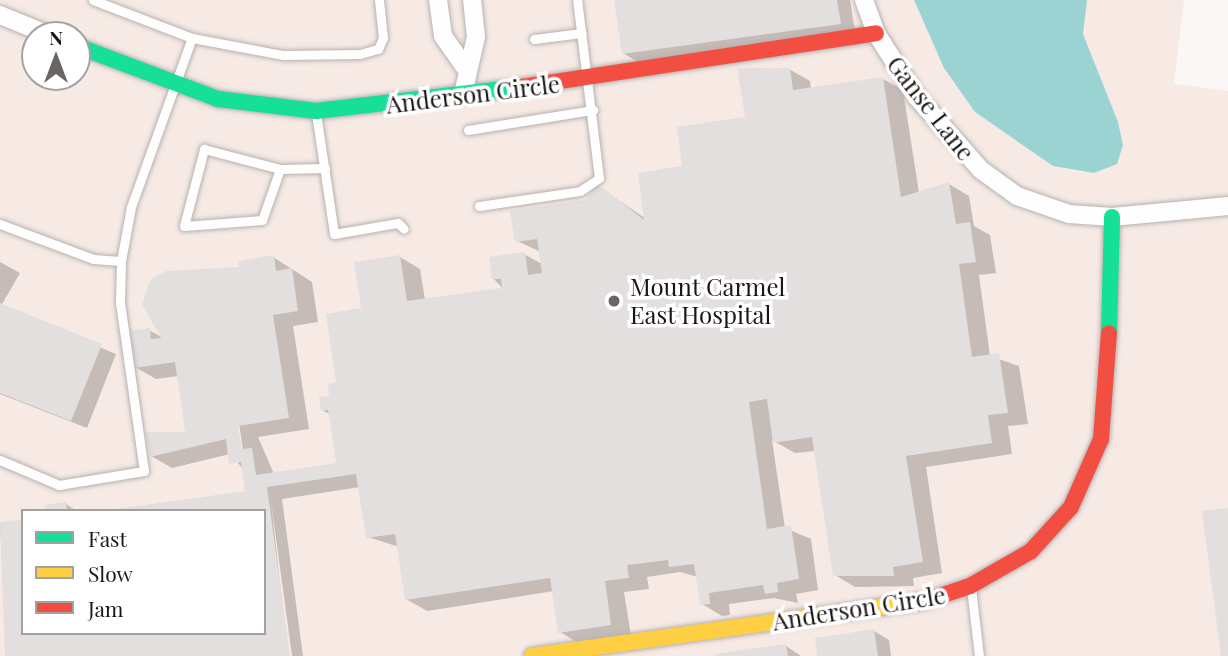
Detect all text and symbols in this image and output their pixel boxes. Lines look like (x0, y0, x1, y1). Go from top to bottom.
north arrow (21, 21, 91, 91)
text: N (49, 24, 63, 50)
street label: Ganse Lane (881, 50, 981, 166)
street label: Anderson Circle (385, 69, 561, 119)
place label: Mount Carmel East Hospital (630, 273, 786, 329)
marker: Mount Carmel East Hospital (604, 291, 624, 311)
legend (21, 509, 266, 635)
text: Fast (88, 524, 127, 552)
text: Slow (88, 559, 133, 587)
street label: Anderson Circle (771, 580, 947, 636)
text: Jam (88, 594, 124, 622)

